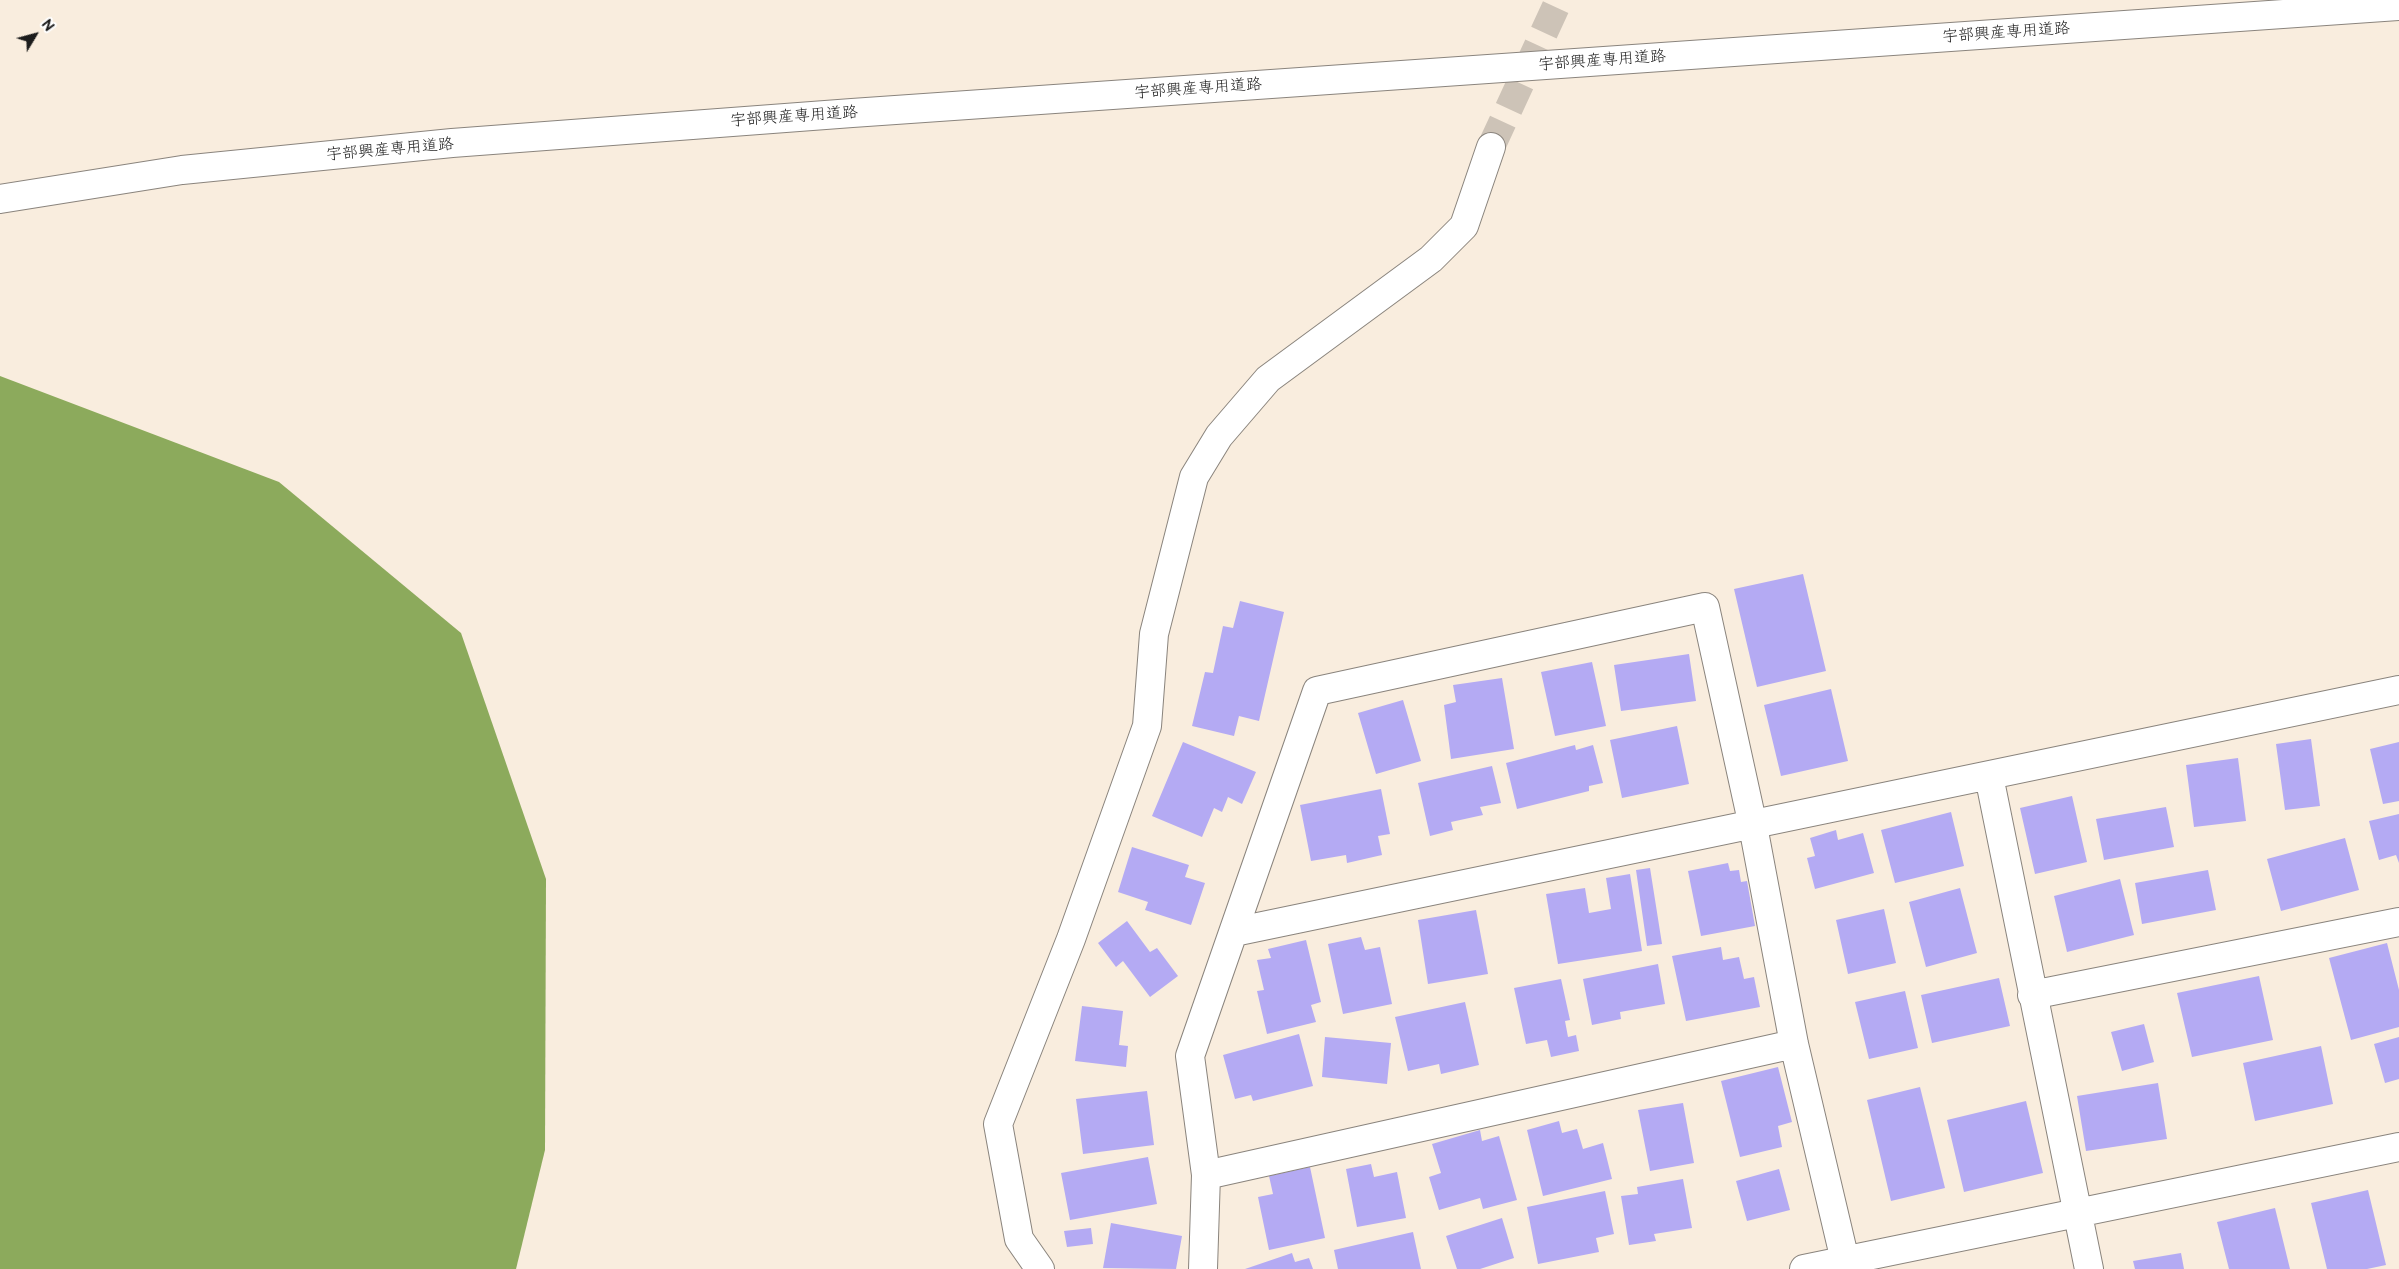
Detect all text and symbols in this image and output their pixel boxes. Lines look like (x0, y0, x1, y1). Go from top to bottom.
north arrow (10, 10, 60, 60)
text: N (37, 16, 57, 35)
street label: 宇部興産専用道路 (1941, 19, 2071, 47)
street label: 宇部興産専用道路 (1537, 47, 1667, 75)
street label: 宇部興産専用道路 (1133, 75, 1263, 103)
street label: 宇部興産専用道路 (729, 103, 859, 131)
street label: 宇部興産専用道路 (325, 135, 455, 165)

